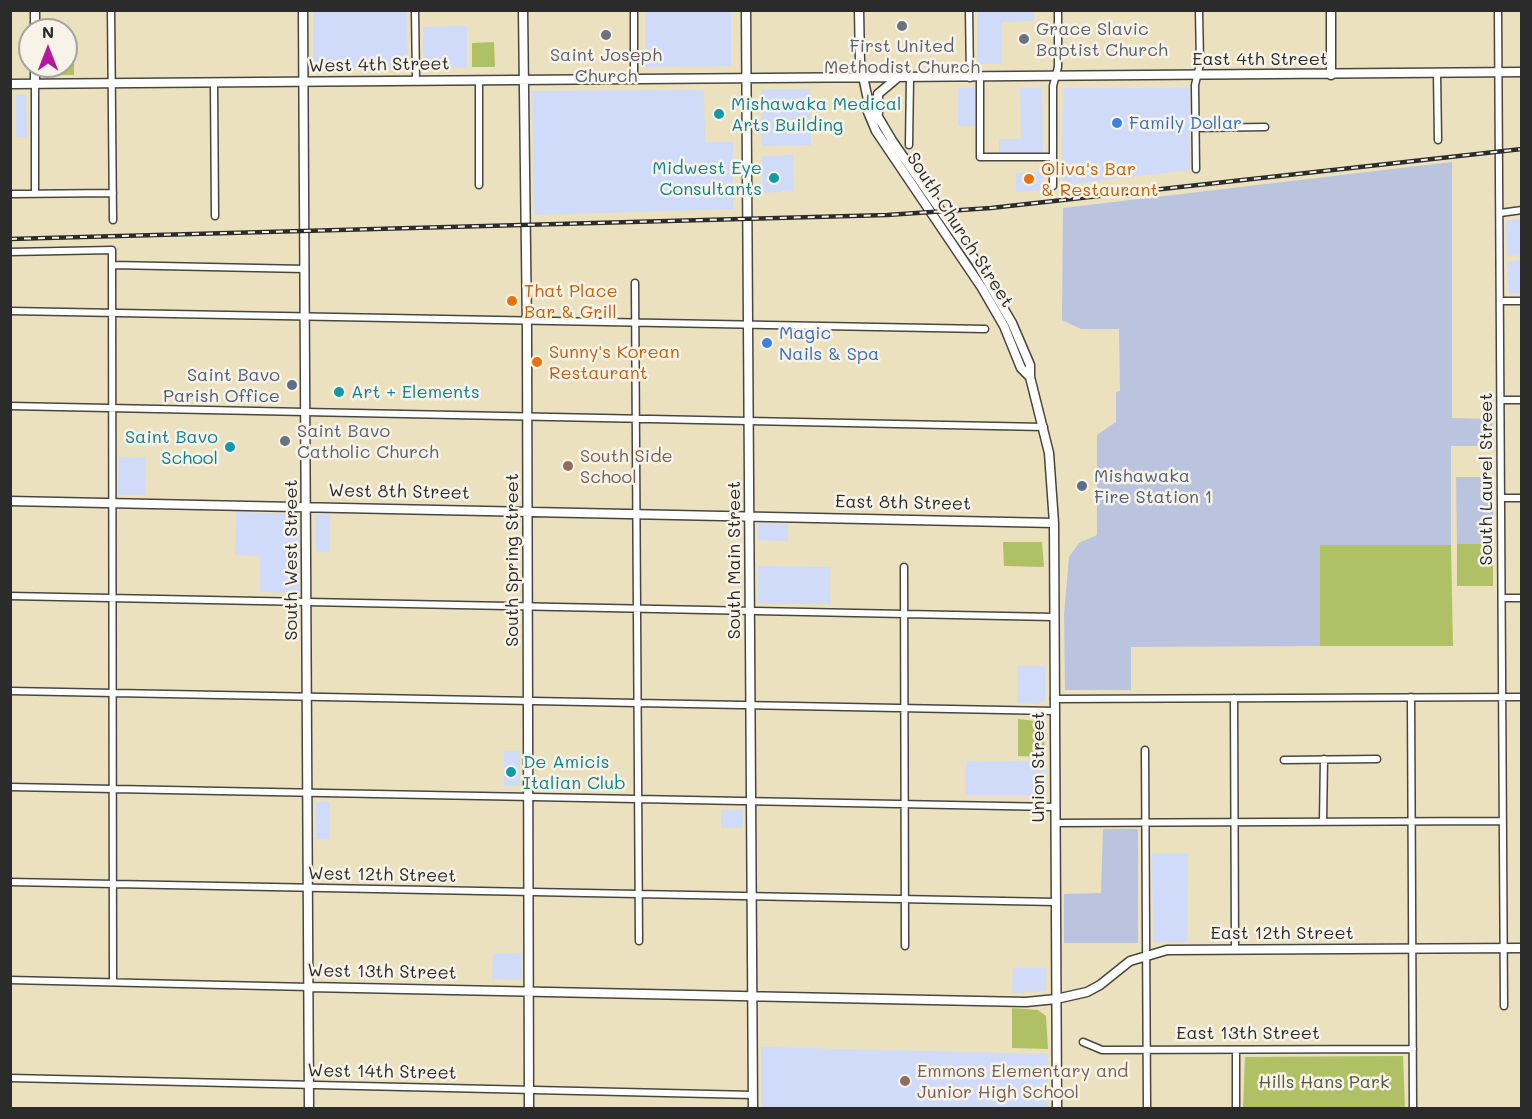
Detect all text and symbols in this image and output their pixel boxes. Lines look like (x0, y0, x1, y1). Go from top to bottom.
north arrow (18, 18, 78, 78)
place label: Grace Slavic Baptist Church (1036, 18, 1168, 60)
marker: First United Methodist Church (895, 19, 909, 33)
text: N (42, 21, 54, 42)
marker: Saint Joseph Church (599, 28, 613, 42)
marker: Grace Slavic Baptist Church (1017, 32, 1031, 46)
place label: First United Methodist Church (824, 35, 980, 78)
place label: Saint Joseph Church (550, 44, 662, 86)
street label: East 4th Street (1192, 48, 1328, 70)
street label: West 4th Street (308, 53, 450, 77)
place label: Mishawaka Medical Arts Building (731, 93, 901, 136)
marker: Mishawaka Medical Arts Building (712, 107, 726, 121)
place label: Family Dollar (1129, 112, 1242, 134)
marker: Family Dollar (1110, 116, 1124, 130)
street label: South Church Street (902, 149, 1018, 311)
place label: Midwest Eye Consultants (652, 157, 762, 200)
place label: Oliva's Bar & Restaurant (1041, 158, 1158, 201)
marker: Midwest Eye Consultants (767, 171, 781, 185)
marker: Oliva's Bar & Restaurant (1022, 172, 1036, 186)
place label: That Place Bar & Grill (524, 280, 618, 322)
marker: That Place Bar & Grill (505, 294, 519, 308)
place label: Magic Nails & Spa (779, 322, 879, 364)
marker: Magic Nails & Spa (760, 336, 774, 350)
place label: Sunny's Korean Restaurant (549, 341, 680, 384)
marker: Sunny's Korean Restaurant (530, 355, 544, 369)
place label: Saint Bavo Parish Office (163, 364, 280, 406)
marker: Saint Bavo Parish Office (285, 378, 299, 392)
place label: Art + Elements (351, 381, 480, 403)
marker: Art + Elements (332, 385, 346, 399)
street label: South Laurel Street (1475, 393, 1497, 565)
place label: Saint Bavo Catholic Church (297, 420, 439, 462)
place label: Saint Bavo School (125, 426, 218, 468)
marker: Saint Bavo Catholic Church (278, 434, 292, 448)
marker: Saint Bavo School (223, 440, 237, 454)
place label: South Side School (580, 445, 673, 488)
marker: South Side School (561, 459, 575, 473)
place label: Mishawaka Fire Station 1 (1094, 465, 1213, 508)
street label: South Spring Street (501, 473, 523, 647)
street label: South West Street (280, 479, 302, 641)
marker: Mishawaka Fire Station 1 (1075, 479, 1089, 493)
street label: West 8th Street (328, 480, 470, 504)
street label: South Main Street (723, 481, 745, 639)
street label: East 8th Street (835, 491, 971, 515)
street label: Union Street (1027, 711, 1049, 823)
place label: De Amicis Italian Club (523, 751, 626, 794)
marker: De Amicis Italian Club (504, 765, 518, 779)
street label: West 12th Street (308, 863, 456, 887)
street label: East 12th Street (1210, 922, 1354, 944)
street label: West 13th Street (307, 960, 457, 984)
street label: East 13th Street (1176, 1022, 1320, 1044)
street label: West 14th Street (307, 1060, 457, 1084)
place label: Emmons Elementary and Junior High School (917, 1060, 1129, 1102)
park label: Hills Hans Park (1258, 1071, 1390, 1093)
marker: Emmons Elementary and Junior High School (898, 1074, 912, 1088)

